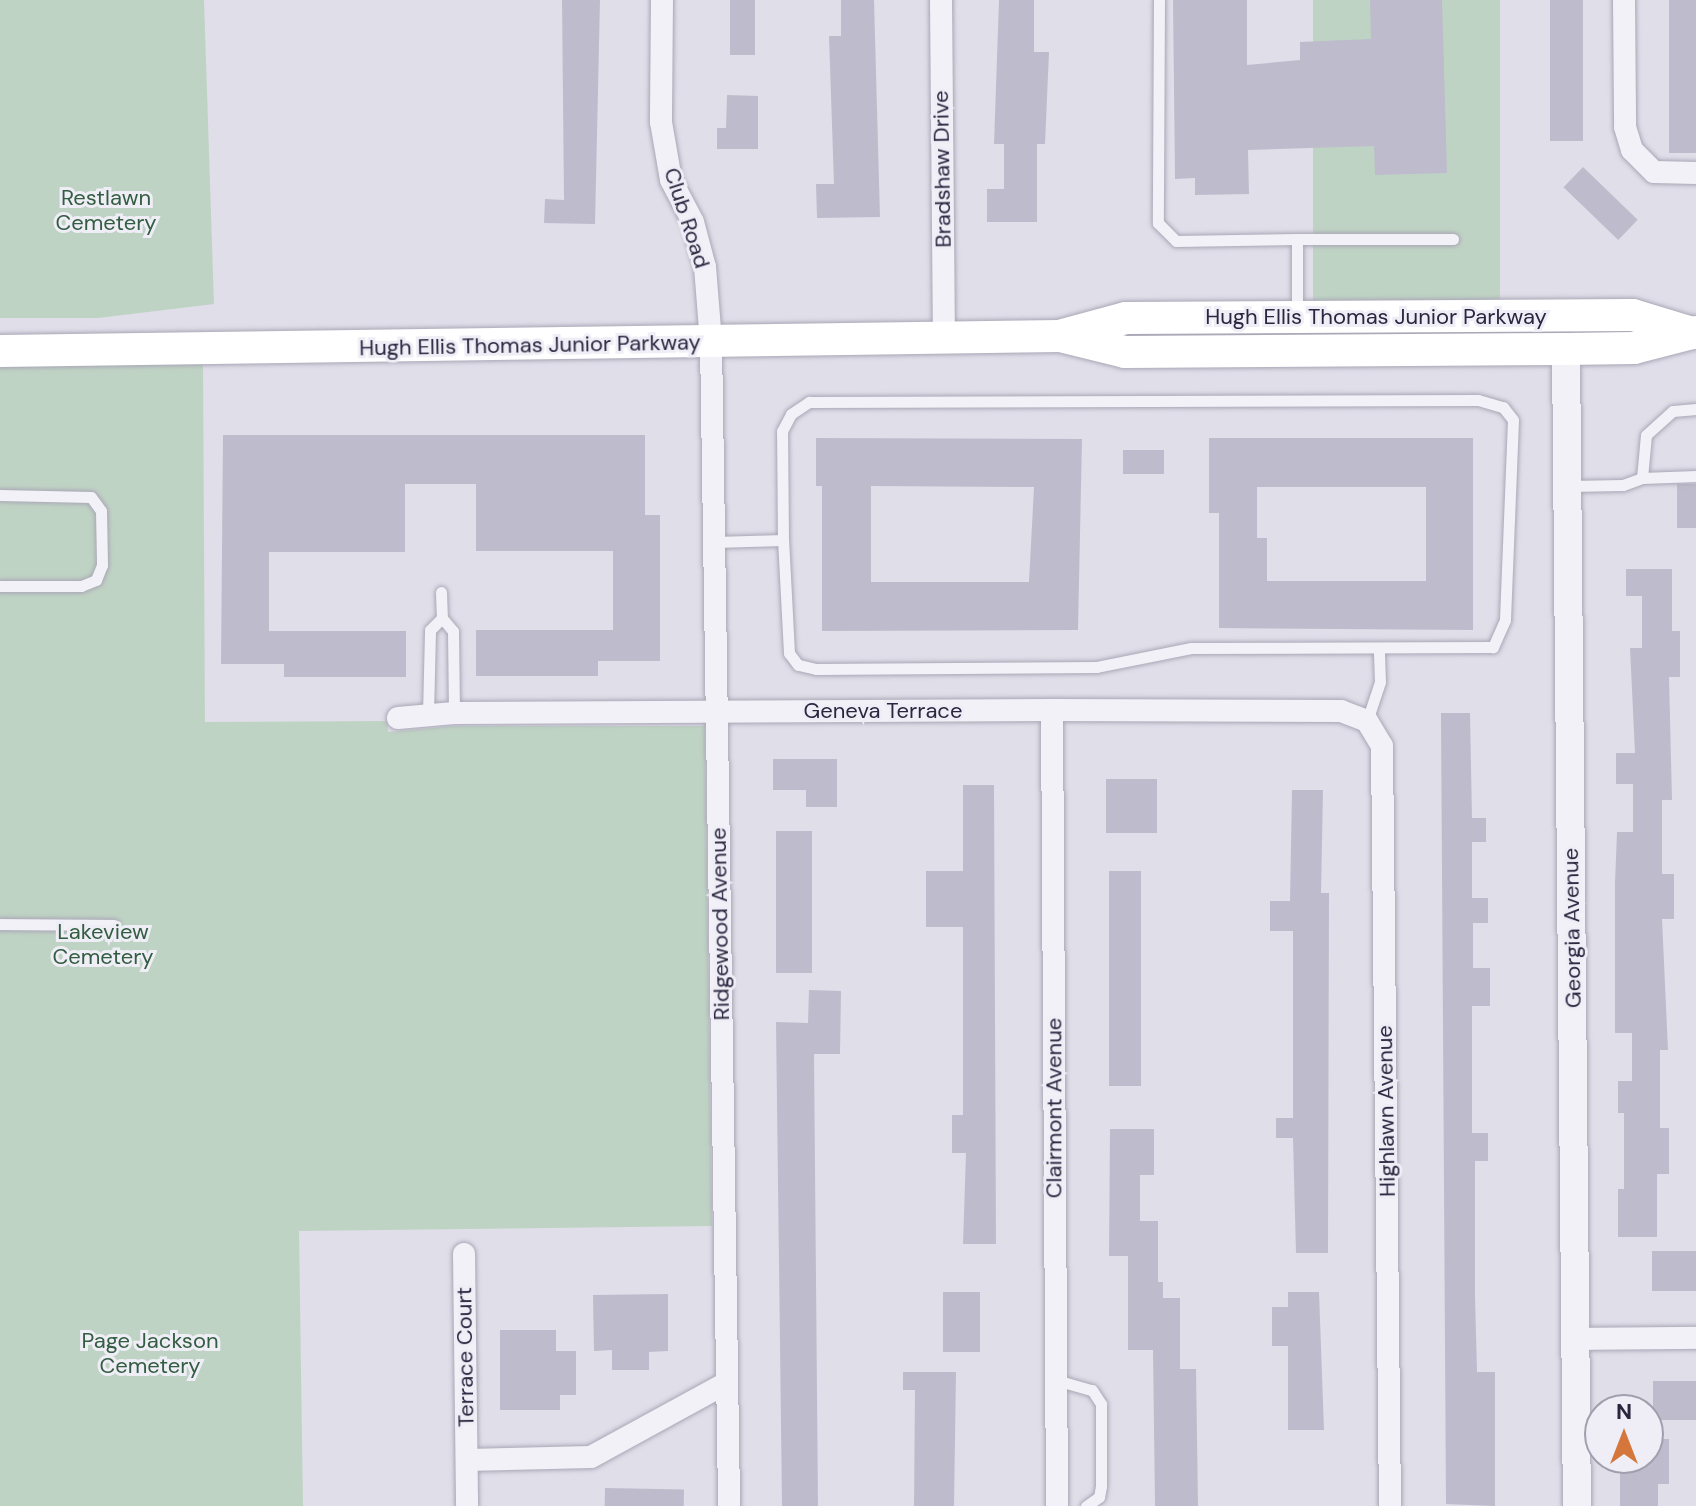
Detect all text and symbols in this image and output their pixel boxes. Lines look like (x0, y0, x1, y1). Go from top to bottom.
street label: Bradshaw Drive (927, 90, 957, 248)
street label: Club Road (658, 164, 716, 272)
park label: Restlawn Cemetery (55, 184, 157, 236)
street label: Hugh Ellis Thomas Junior Parkway (1205, 304, 1547, 330)
street label: Hugh Ellis Thomas Junior Parkway (359, 329, 701, 361)
street label: Geneva Terrace (804, 698, 962, 724)
street label: Ridgewood Avenue (705, 827, 735, 1021)
street label: Georgia Avenue (1557, 848, 1587, 1008)
park label: Lakeview Cemetery (52, 918, 154, 970)
street label: Clairmont Avenue (1041, 1018, 1067, 1198)
street label: Highlawn Avenue (1371, 1025, 1401, 1197)
street label: Terrace Court (451, 1287, 479, 1427)
park label: Page Jackson Cemetery (81, 1327, 219, 1378)
north arrow (1584, 1394, 1664, 1474)
text: N (1616, 1397, 1632, 1426)

